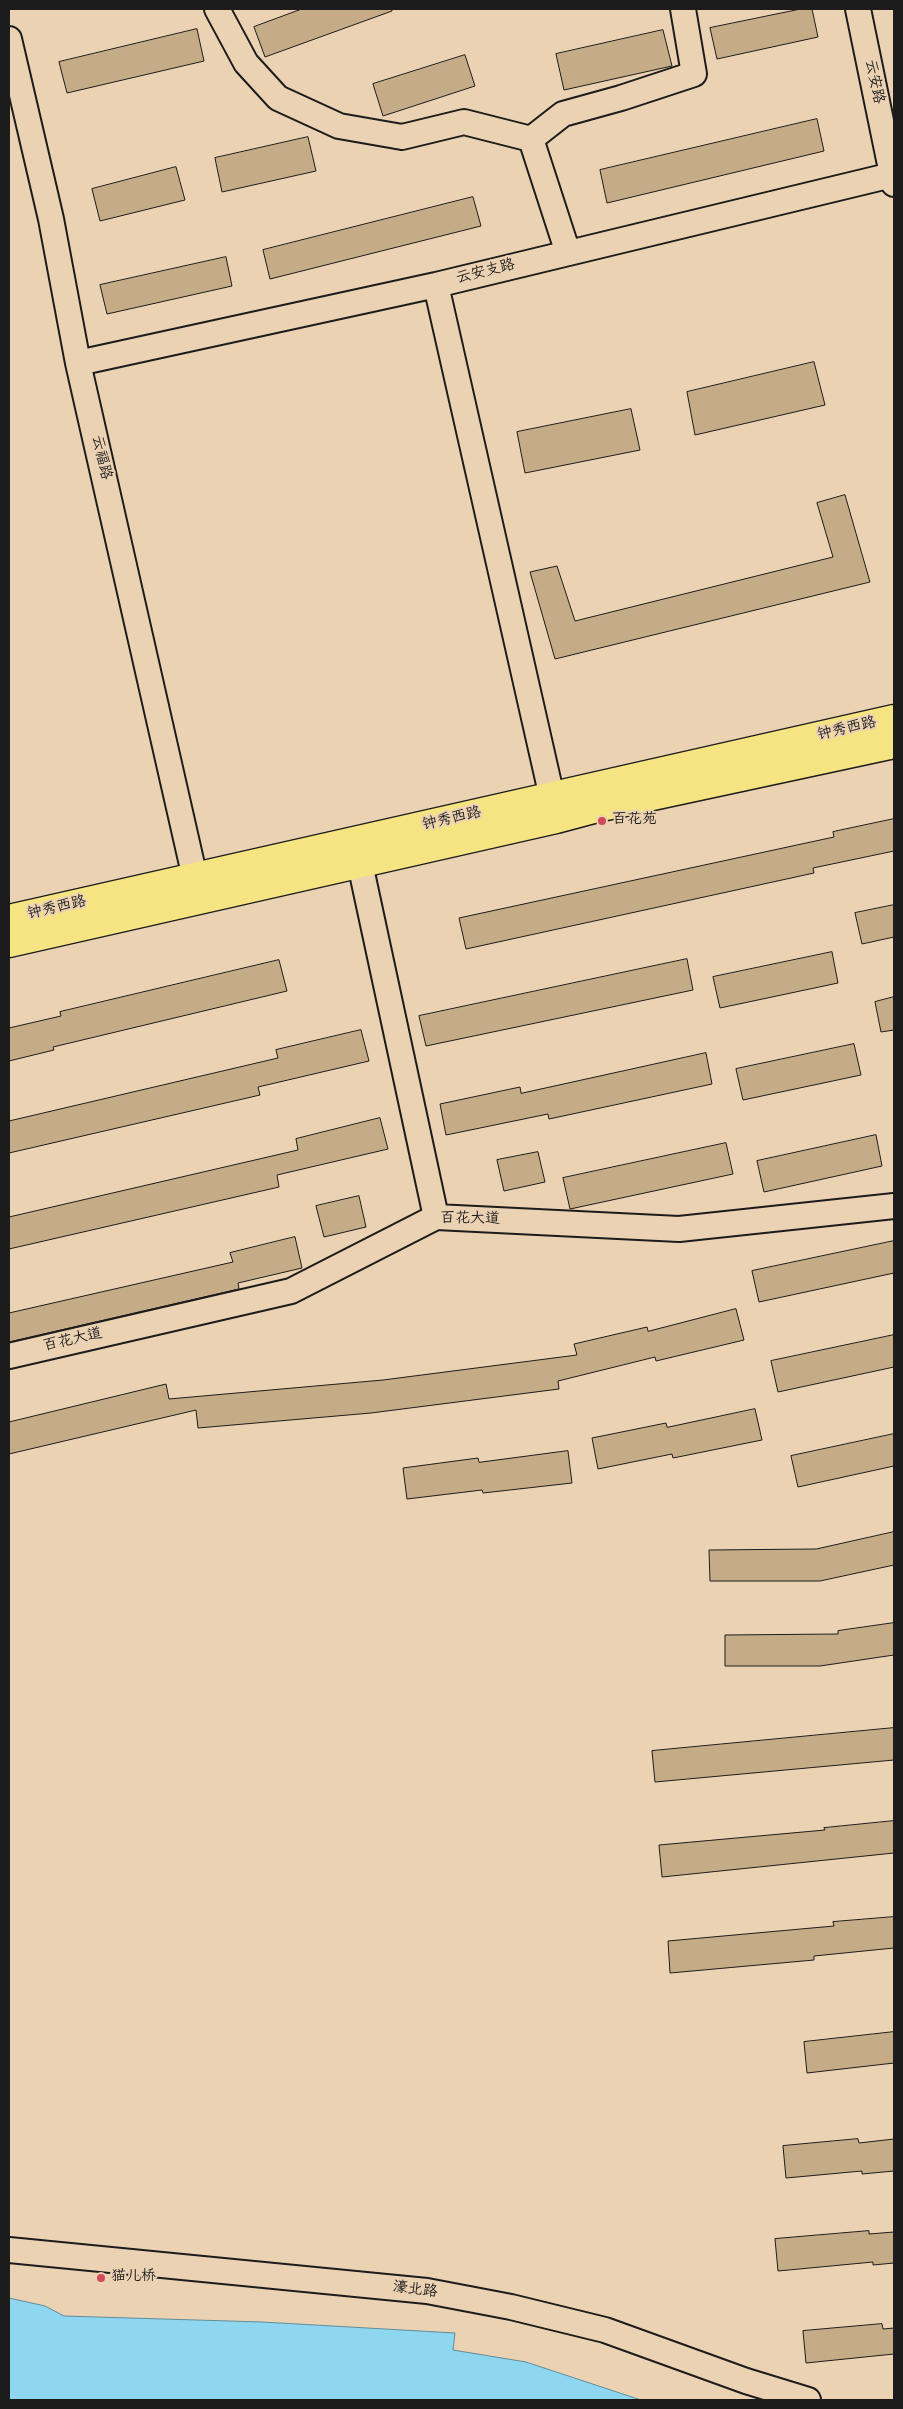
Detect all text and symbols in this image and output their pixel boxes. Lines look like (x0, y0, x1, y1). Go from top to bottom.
street label: 云安路 (860, 58, 886, 106)
street label: 云安支路 (455, 257, 517, 289)
street label: 云福路 (86, 434, 114, 482)
street label: 钟秀西路 (816, 714, 878, 746)
street label: 钟秀西路 (421, 804, 483, 836)
place label: 百花苑 (612, 812, 657, 830)
marker: 百花苑 (596, 815, 608, 827)
street label: 钟秀西路 (26, 893, 88, 925)
street label: 百花大道 (440, 1210, 500, 1230)
street label: 百花大道 (42, 1325, 104, 1357)
place label: 猫儿桥 (111, 2269, 156, 2287)
marker: 猫儿桥 (95, 2272, 107, 2284)
street label: 濠北路 (392, 2279, 438, 2303)

